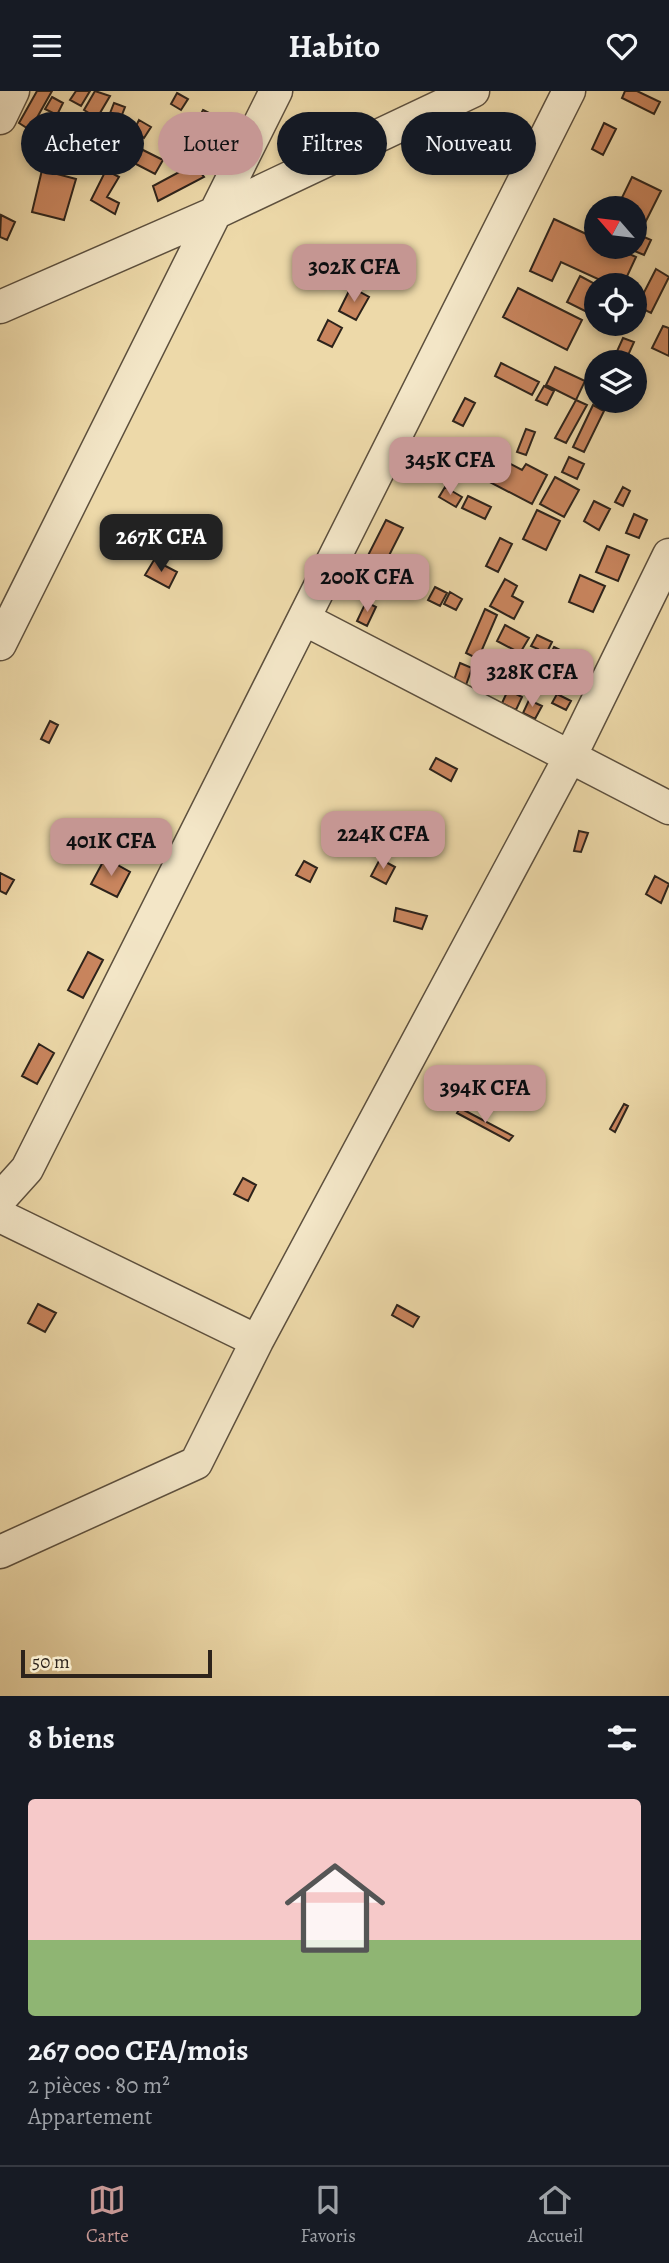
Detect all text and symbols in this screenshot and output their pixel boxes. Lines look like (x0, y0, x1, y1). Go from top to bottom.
text: Habito (289, 24, 380, 68)
icon: menu (28, 27, 66, 65)
icon: heart (603, 27, 641, 65)
chip: Acheter (21, 112, 144, 175)
chip: Louer (158, 112, 263, 175)
chip: Filtres (277, 112, 387, 175)
chip: Nouveau (401, 112, 536, 175)
north arrow (584, 196, 648, 259)
map controls (584, 196, 647, 413)
pin: 302K CFA (282, 245, 426, 304)
text: 302K CFA (308, 251, 400, 282)
button: locate (584, 273, 647, 336)
button: layers (584, 350, 647, 413)
pin: 345K CFA (378, 437, 522, 497)
text: 345K CFA (405, 444, 495, 475)
pin: 267K CFA (89, 515, 233, 574)
text: 267K CFA (116, 521, 206, 552)
pin: 200K CFA (295, 554, 439, 614)
text: 200K CFA (320, 561, 414, 592)
pin: 328K CFA (460, 649, 604, 709)
text: 328K CFA (486, 656, 578, 687)
pin: 224K CFA (311, 811, 455, 871)
text: 224K CFA (337, 818, 429, 849)
pin: 401K CFA (39, 819, 183, 878)
text: 401K CFA (66, 825, 156, 856)
pin: 394K CFA (413, 1065, 557, 1125)
text: 394K CFA (440, 1072, 530, 1103)
scale bar (21, 1647, 212, 1679)
text: 50 m (32, 1649, 70, 1675)
text: 8 biens (28, 1718, 115, 1758)
icon: filters (603, 1719, 641, 1757)
icon: home (272, 1845, 398, 1971)
text: 267 000 CFA/mois (28, 2030, 249, 2070)
text: 2 pièces · 80 m² (28, 2070, 170, 2101)
text: Appartement (28, 2101, 152, 2132)
tab: Carte (86, 2181, 129, 2249)
tab: Favoris (301, 2181, 356, 2249)
tab: Accueil (528, 2181, 583, 2249)

